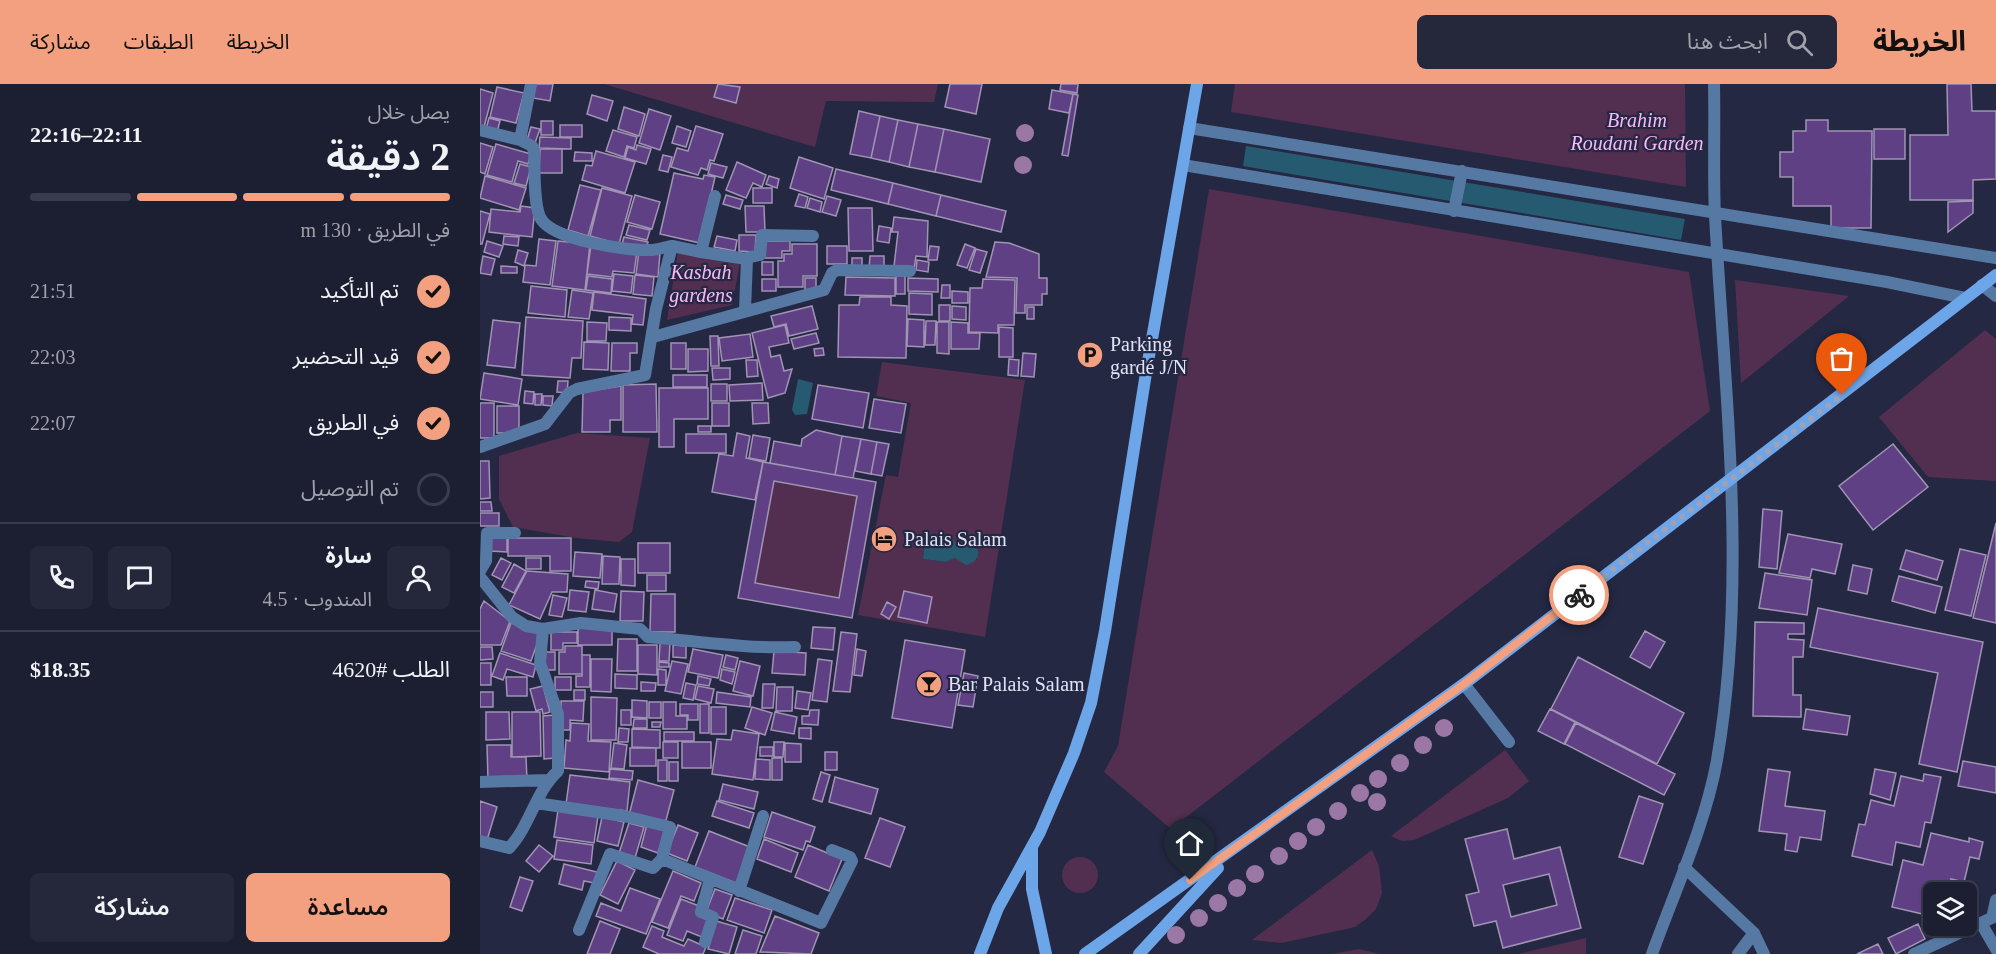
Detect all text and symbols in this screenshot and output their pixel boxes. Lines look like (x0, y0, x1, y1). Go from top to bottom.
search box (1417, 15, 1837, 69)
icon: search (1783, 26, 1816, 59)
text: الخريطة (1873, 26, 1966, 57)
text: ابحث هنا (1687, 29, 1768, 54)
text: مشاركة (30, 30, 91, 54)
text: الطبقات (124, 30, 194, 54)
text: الخريطة (227, 30, 290, 54)
text: يصل خلال (368, 101, 450, 123)
park label: Brahim Roudani Garden (1569, 109, 1704, 154)
text: 22:11–22:16 (30, 122, 142, 147)
text: 2 دقيقة (326, 135, 450, 178)
text: في الطريق · 130 m (300, 219, 450, 241)
park label: Kasbah gardens (669, 261, 733, 307)
icon: check (417, 275, 450, 308)
text: تم التأكيد (320, 278, 399, 303)
text: 21:51 (30, 280, 76, 302)
place label: Parking gardé J/N (1110, 333, 1187, 379)
pin (1816, 333, 1867, 395)
parking icon: Parking gardé J/N (1075, 340, 1105, 370)
icon: check (417, 341, 450, 374)
icon: bag (1825, 342, 1858, 375)
text: قيد التحضير (293, 344, 399, 369)
text: 22:03 (30, 346, 76, 368)
icon: check (417, 407, 450, 440)
text: في الطريق (308, 410, 399, 435)
text: 22:07 (30, 412, 76, 434)
text: تم التوصيل (301, 476, 399, 501)
hotel icon: Palais Salam (869, 524, 899, 554)
place label: Palais Salam (904, 528, 1007, 550)
text: سارة (326, 543, 372, 568)
button: phone (30, 546, 93, 609)
button: chat (108, 546, 171, 609)
button: person (387, 546, 450, 609)
courier (1549, 565, 1609, 625)
icon: bike (1563, 579, 1596, 612)
text: المندوب · 4.5 (263, 588, 372, 610)
text: $18.35 (30, 657, 91, 682)
text: الطلب #4620 (332, 657, 450, 682)
bar icon: Bar Palais Salam (914, 669, 944, 699)
place label: Bar Palais Salam (948, 673, 1085, 695)
pin (1164, 818, 1215, 880)
icon: home (1173, 827, 1206, 860)
button: مشاركة (30, 873, 234, 942)
button: مساعدة (246, 873, 450, 942)
map controls (1923, 882, 1977, 936)
button: layers (1923, 882, 1977, 936)

